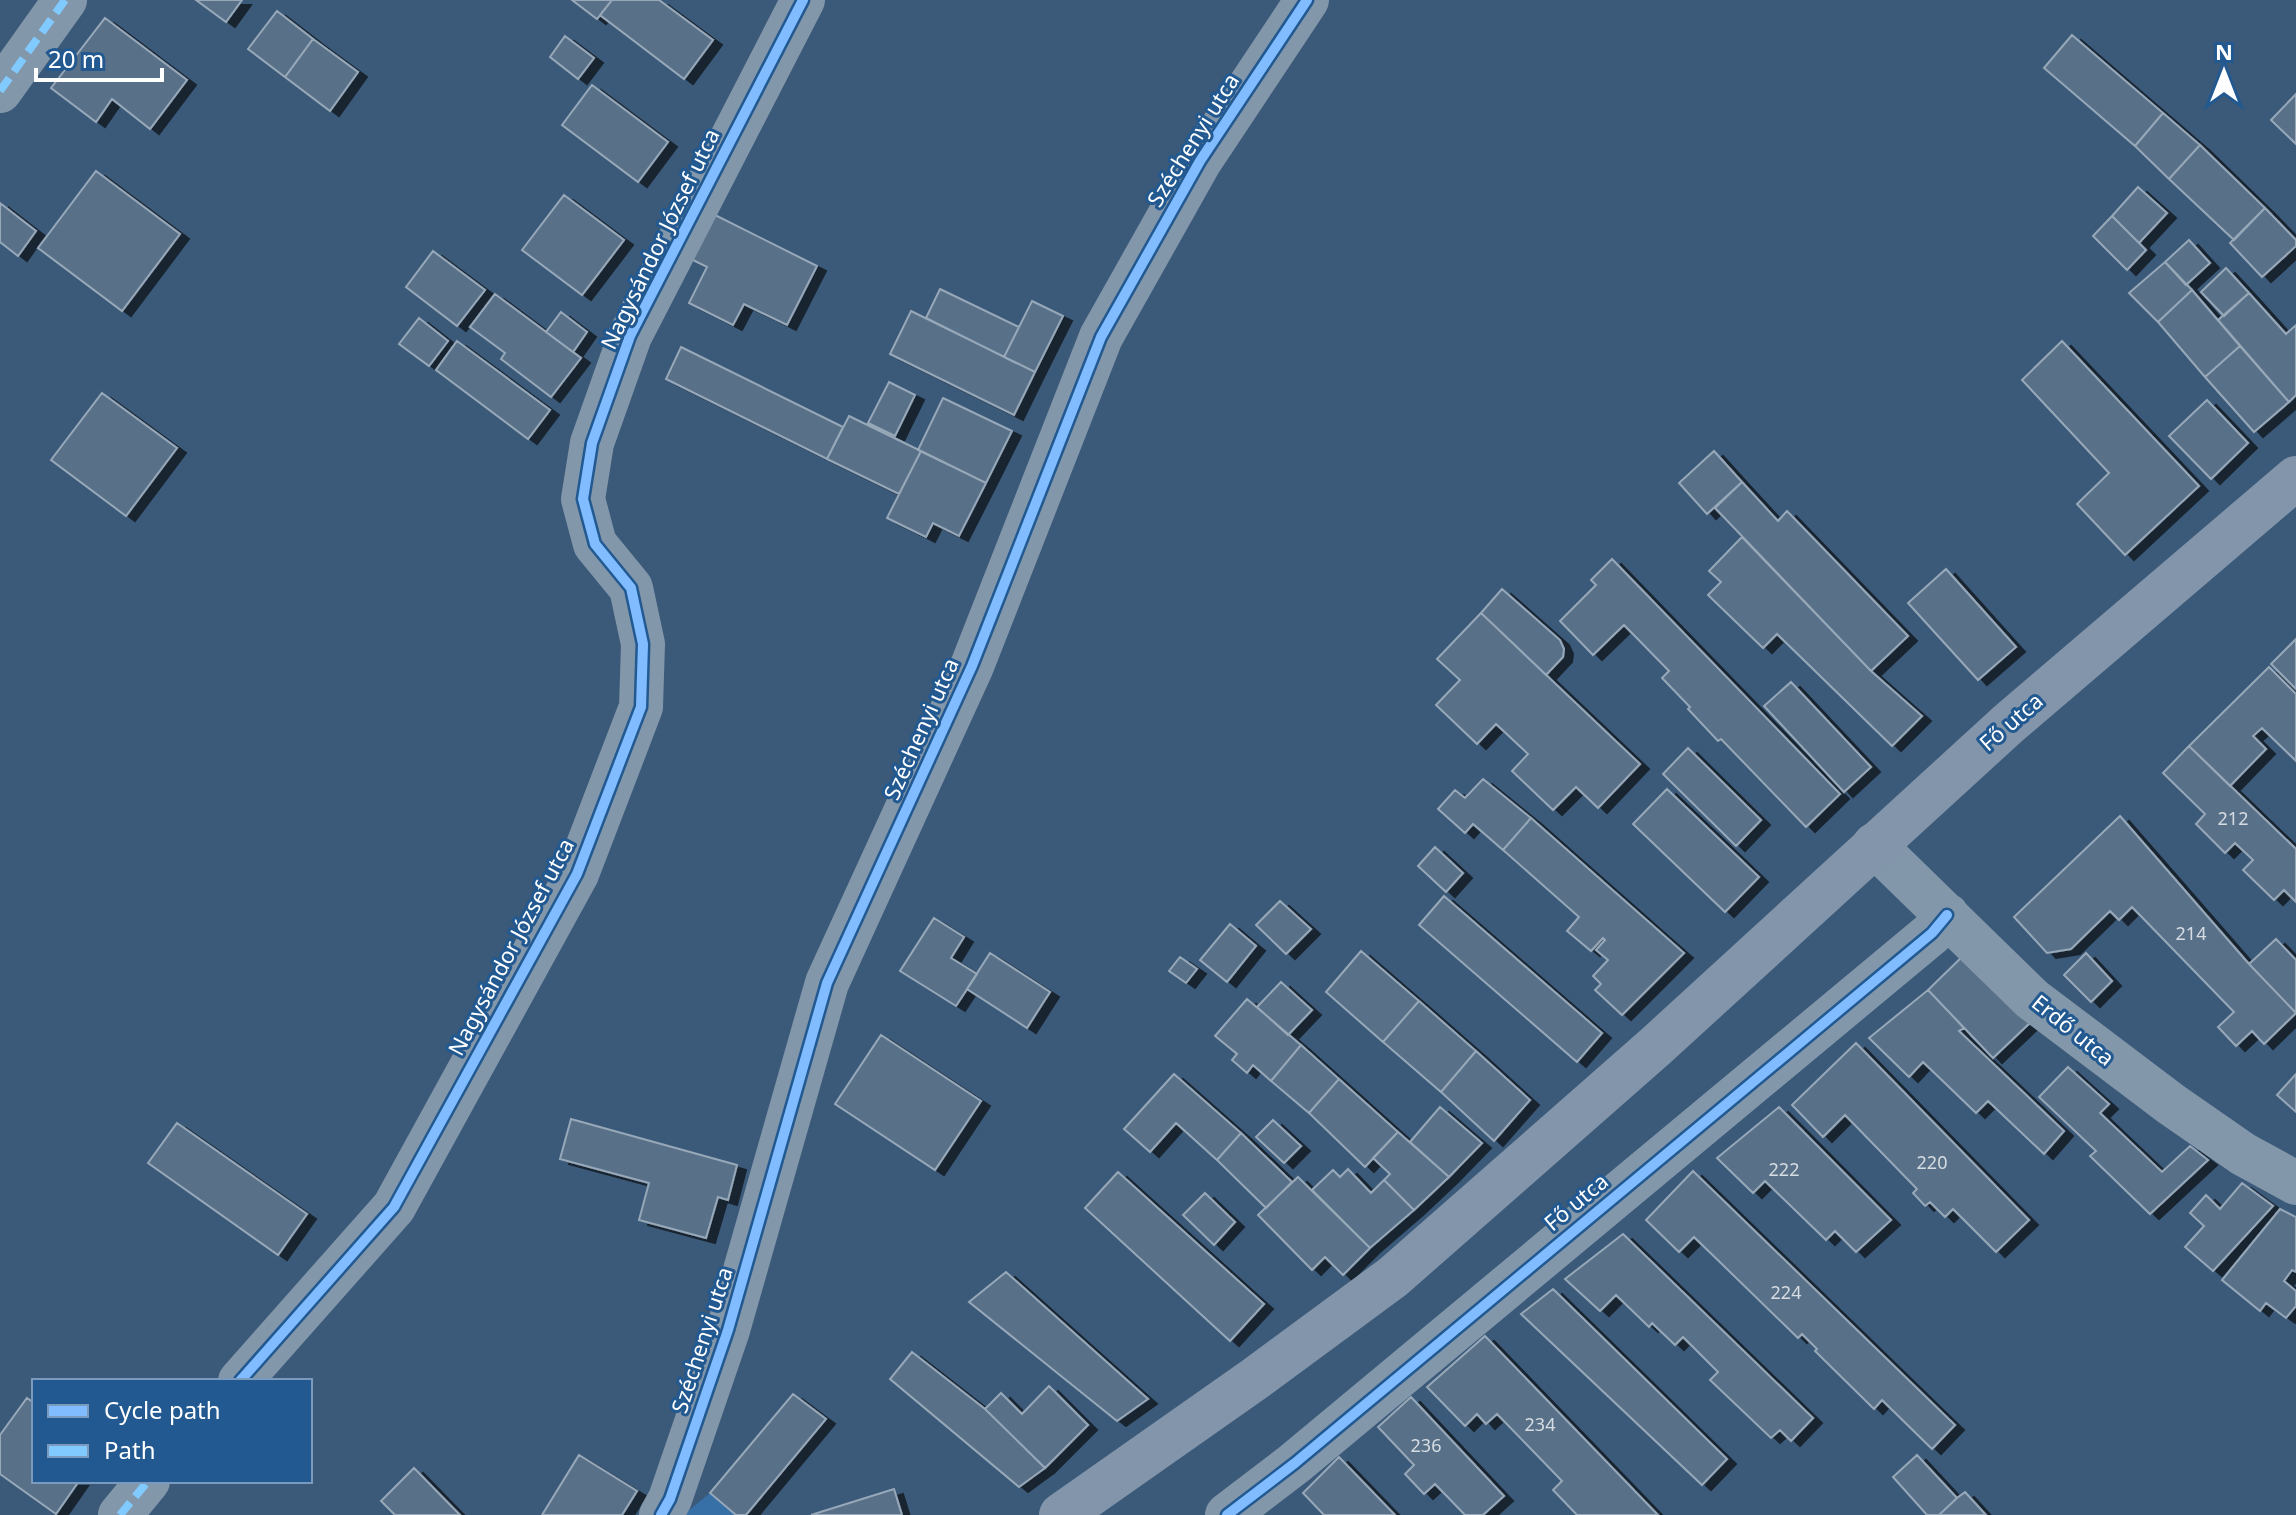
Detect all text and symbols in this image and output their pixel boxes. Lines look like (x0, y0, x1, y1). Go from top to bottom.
scale bar (36, 32, 162, 82)
north arrow (2184, 32, 2264, 112)
text: N (2215, 36, 2233, 66)
text: 20 m (48, 42, 104, 75)
street label: Széchenyi utca (1139, 67, 1245, 212)
street label: Nagysándor József utca (593, 123, 726, 354)
street label: Széchenyi utca (875, 653, 965, 804)
street label: Fő utca (1972, 685, 2048, 757)
house number: 212 (2218, 806, 2248, 830)
street label: Nagysándor József utca (440, 833, 580, 1060)
house number: 214 (2176, 921, 2206, 945)
street label: Erdő utca (2026, 987, 2121, 1072)
house number: 220 (1917, 1150, 1947, 1174)
house number: 222 (1769, 1157, 1799, 1181)
street label: Fő utca (1537, 1166, 1614, 1237)
street label: Széchenyi utca (663, 1263, 739, 1417)
house number: 224 (1771, 1280, 1801, 1304)
legend (32, 1379, 312, 1483)
text: Cycle path (104, 1393, 221, 1426)
house number: 234 (1525, 1412, 1555, 1436)
text: Path (104, 1433, 155, 1466)
house number: 236 (1411, 1433, 1441, 1457)

